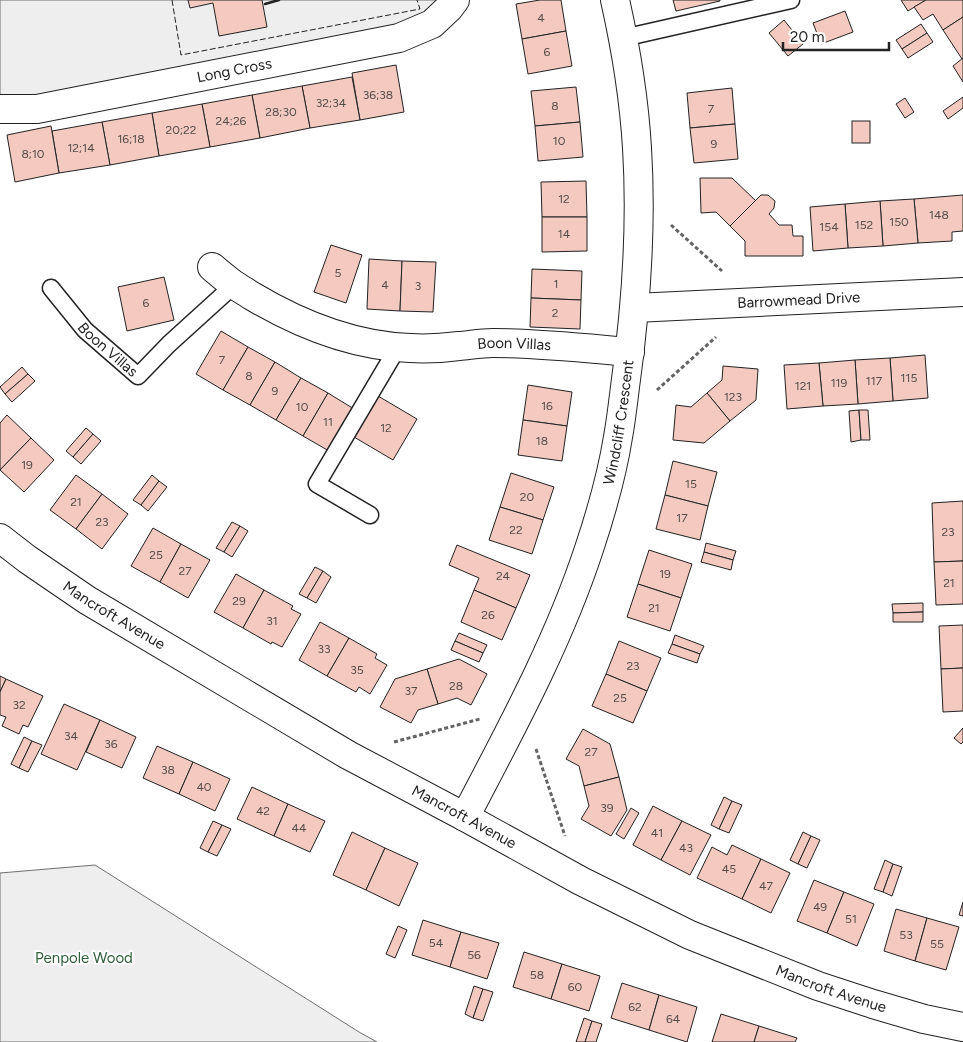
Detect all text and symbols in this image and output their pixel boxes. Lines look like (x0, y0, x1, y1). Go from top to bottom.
house number: 4 (537, 11, 545, 25)
scale bar (783, 20, 889, 52)
text: 20 m (790, 28, 824, 46)
house number: 6 (544, 45, 551, 59)
street label: Long Cross (195, 54, 273, 86)
house number: 36;38 (363, 88, 393, 102)
house number: 32;34 (316, 96, 347, 110)
house number: 8 (551, 99, 559, 113)
house number: 7 (708, 102, 715, 116)
house number: 28;30 (265, 105, 297, 119)
house number: 24;26 (216, 114, 247, 128)
house number: 20;22 (166, 123, 196, 137)
house number: 16;18 (117, 132, 145, 146)
house number: 10 (553, 134, 566, 148)
house number: 9 (711, 137, 718, 151)
house number: 12;14 (67, 141, 95, 155)
house number: 8;10 (21, 147, 45, 161)
house number: 12 (558, 192, 570, 206)
house number: 148 (929, 208, 949, 222)
house number: 150 (889, 215, 909, 229)
house number: 152 (855, 218, 873, 232)
house number: 154 (819, 220, 839, 234)
house number: 14 (558, 227, 571, 241)
house number: 5 (335, 266, 342, 280)
house number: 1 (554, 277, 558, 291)
house number: 4 (381, 278, 389, 292)
house number: 3 (415, 279, 421, 293)
street label: Barrowmead Drive (737, 288, 861, 312)
house number: 6 (143, 296, 150, 310)
house number: 2 (552, 306, 558, 320)
street label: Boon Villas (74, 319, 141, 381)
street label: Boon Villas (477, 334, 552, 354)
house number: 7 (219, 353, 226, 367)
street label: Windcliff Crescent (599, 359, 638, 487)
house number: 8 (245, 369, 253, 383)
house number: 115 (901, 371, 918, 385)
house number: 117 (866, 374, 883, 388)
house number: 119 (831, 376, 848, 390)
house number: 121 (795, 379, 811, 393)
house number: 9 (272, 384, 279, 398)
house number: 123 (724, 390, 742, 404)
house number: 16 (541, 399, 553, 413)
house number: 10 (296, 400, 309, 414)
house number: 11 (323, 415, 333, 429)
house number: 12 (380, 421, 392, 435)
house number: 18 (536, 434, 548, 448)
house number: 19 (21, 458, 33, 472)
house number: 15 (685, 477, 697, 491)
house number: 20 (520, 490, 535, 504)
house number: 21 (70, 495, 82, 509)
house number: 17 (676, 511, 688, 525)
house number: 23 (95, 515, 109, 529)
house number: 22 (509, 523, 523, 537)
house number: 23 (941, 525, 955, 539)
house number: 25 (149, 548, 163, 562)
house number: 27 (178, 564, 192, 578)
house number: 19 (659, 567, 671, 581)
house number: 24 (496, 569, 511, 583)
house number: 21 (943, 576, 955, 590)
street label: Mancroft Avenue (60, 577, 168, 653)
house number: 29 (232, 594, 246, 608)
house number: 21 (648, 601, 660, 615)
house number: 26 (481, 608, 495, 622)
house number: 31 (266, 614, 278, 628)
house number: 33 (317, 642, 331, 656)
house number: 23 (626, 659, 640, 673)
house number: 35 (350, 663, 364, 677)
house number: 28 (449, 679, 463, 693)
house number: 37 (405, 684, 418, 698)
house number: 25 (613, 691, 627, 705)
house number: 32 (12, 698, 26, 712)
house number: 34 (64, 729, 79, 743)
house number: 36 (104, 737, 118, 751)
house number: 27 (584, 745, 598, 759)
house number: 38 (161, 763, 175, 777)
house number: 40 (196, 780, 212, 794)
street label: Mancroft Avenue (409, 781, 520, 853)
house number: 39 (600, 801, 614, 815)
house number: 42 (256, 804, 270, 818)
house number: 44 (292, 821, 307, 835)
house number: 41 (651, 826, 663, 840)
house number: 43 (679, 841, 693, 855)
house number: 45 (722, 862, 736, 876)
house number: 47 (759, 879, 773, 893)
house number: 49 (813, 900, 827, 914)
house number: 51 (845, 912, 857, 926)
house number: 53 (899, 928, 913, 942)
house number: 54 (429, 936, 444, 950)
house number: 55 (930, 937, 944, 951)
house number: 56 (467, 948, 481, 962)
park label: Penpole Wood (35, 949, 133, 967)
street label: Mancroft Avenue (773, 961, 889, 1016)
house number: 58 (530, 968, 544, 982)
house number: 60 (568, 980, 583, 994)
house number: 62 (628, 1000, 642, 1014)
house number: 64 (666, 1012, 681, 1026)

